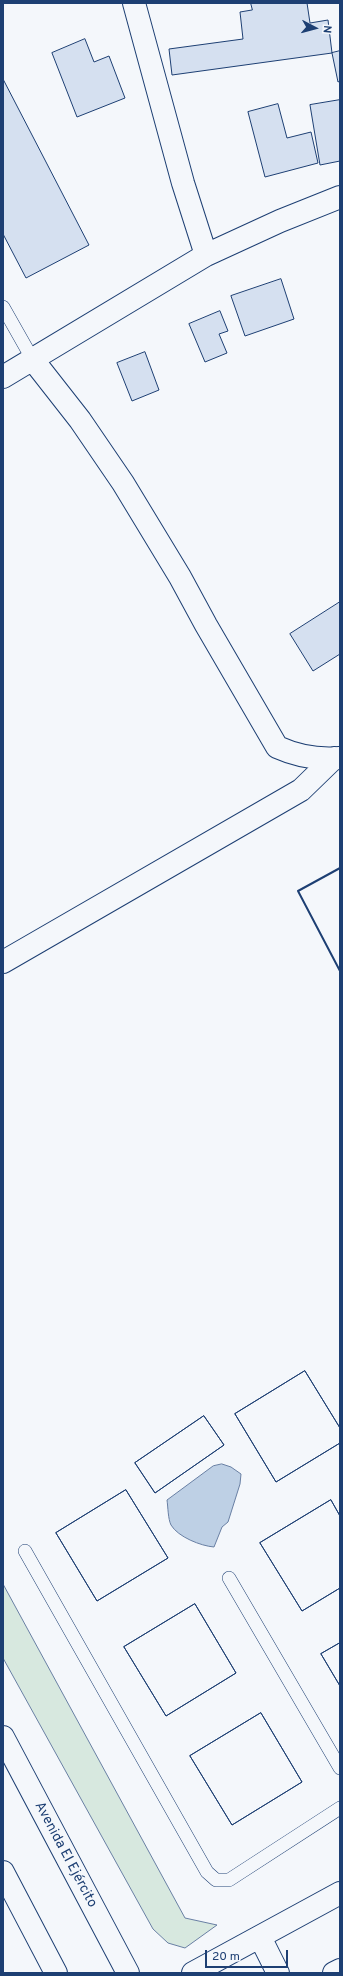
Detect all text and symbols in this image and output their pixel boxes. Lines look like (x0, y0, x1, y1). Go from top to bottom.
north arrow (295, 8, 335, 48)
text: N (320, 25, 334, 34)
street label: Avenida El Ejército (30, 1799, 100, 1911)
scale bar (207, 1942, 290, 1968)
text: 20 m (212, 1949, 240, 1965)

